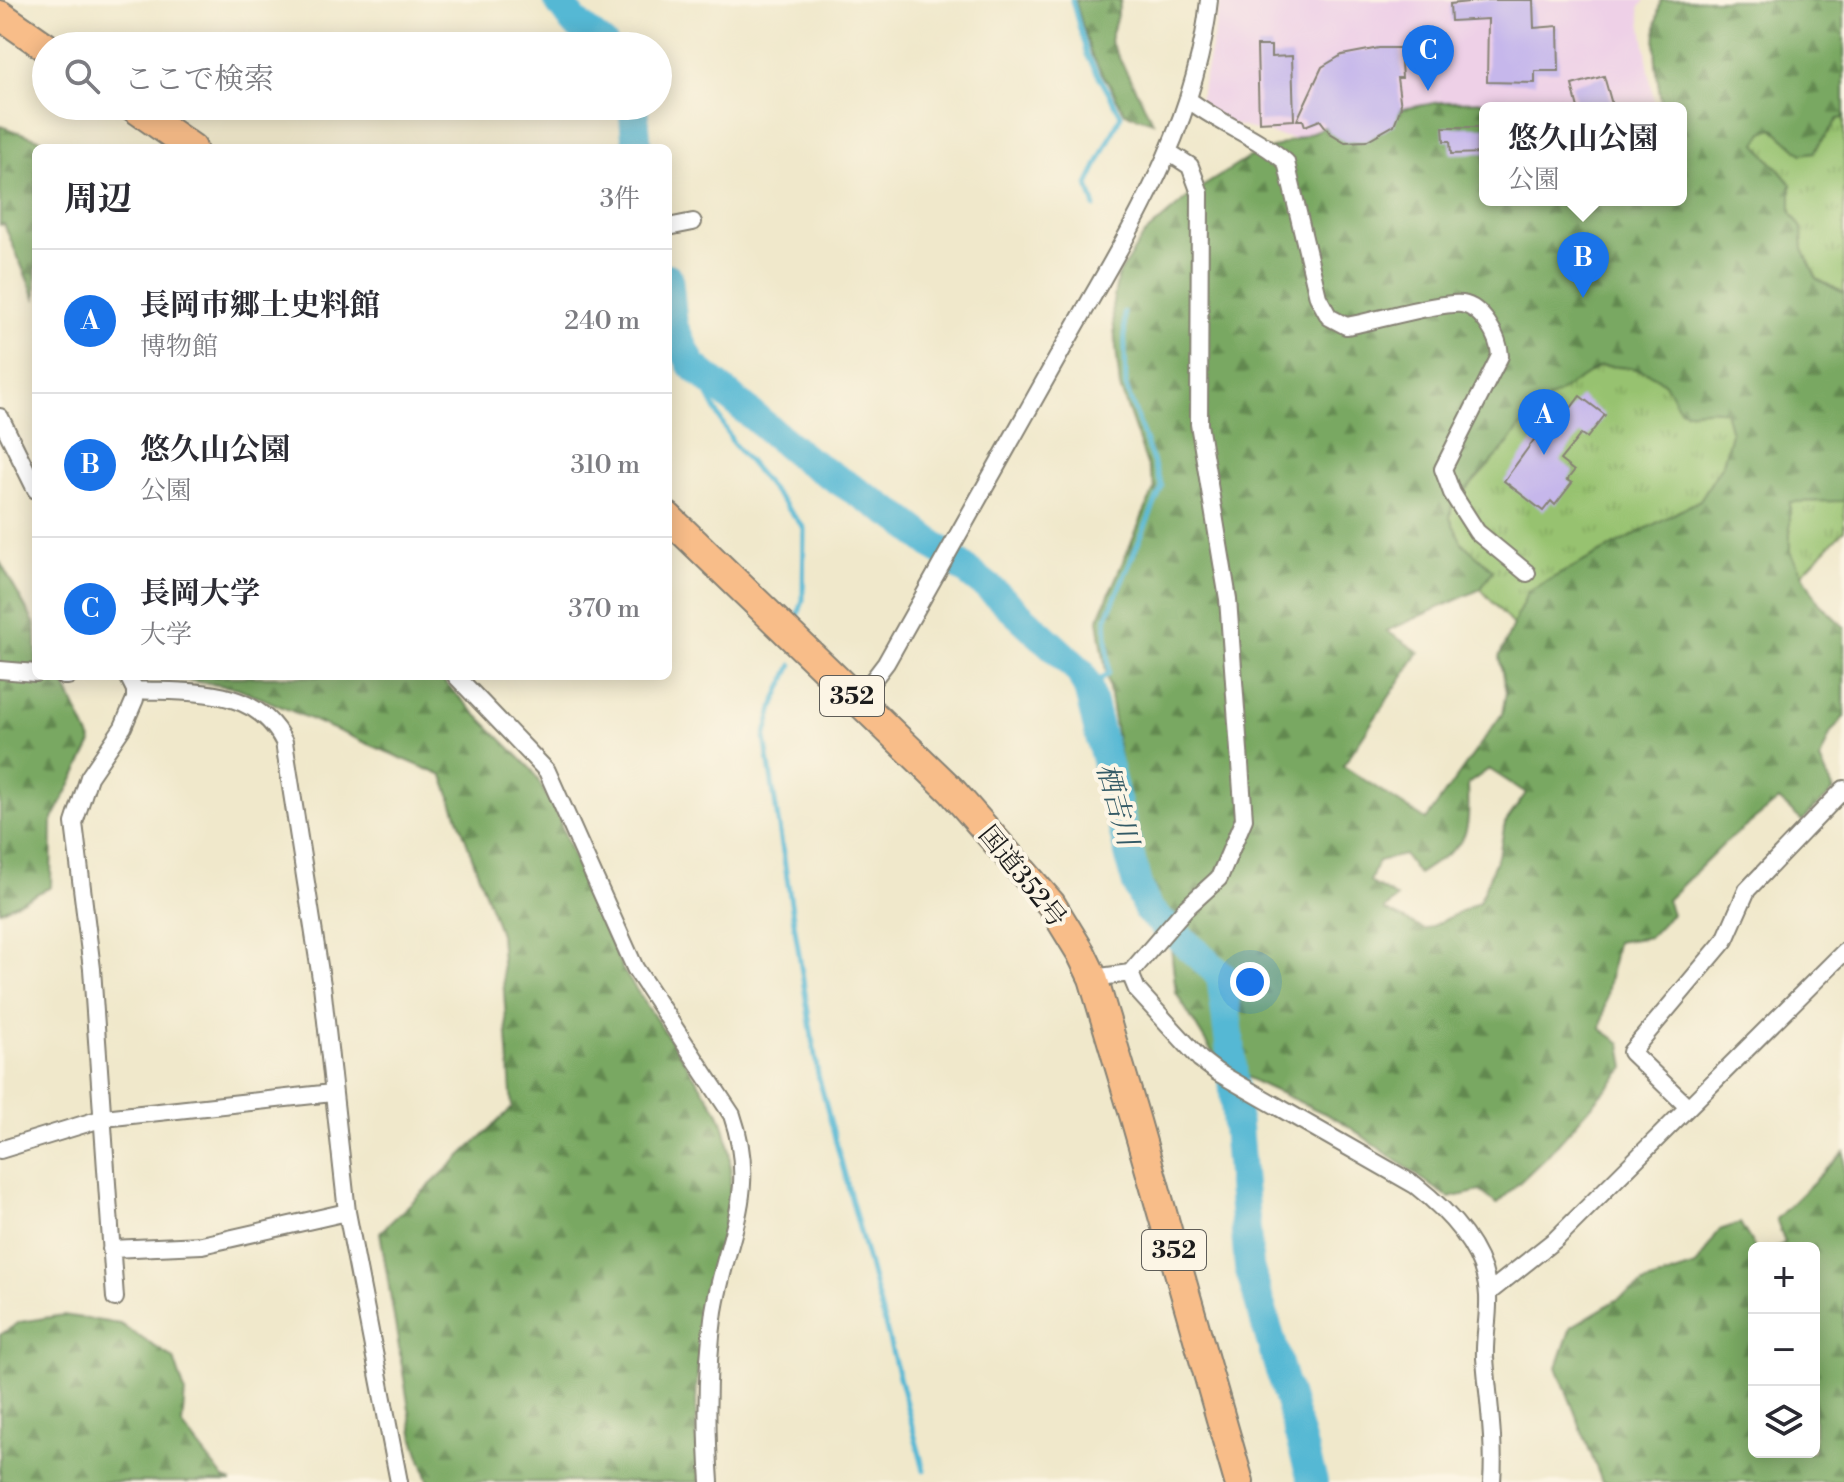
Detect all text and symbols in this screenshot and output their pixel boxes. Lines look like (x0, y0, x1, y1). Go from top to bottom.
pin: C (1402, 25, 1454, 91)
search box (32, 32, 672, 120)
icon: search (60, 54, 104, 98)
text: ここで検索 (124, 61, 274, 99)
popup (1479, 102, 1687, 206)
text: 悠久山公園 (1508, 120, 1658, 158)
text: 公園 (1508, 164, 1560, 196)
text: 周辺 (64, 179, 132, 221)
text: 3件 (600, 183, 640, 215)
pin: B (1557, 232, 1609, 298)
text: 長岡市郷土史料館 (140, 287, 380, 325)
text: A (81, 305, 99, 337)
text: 240 m (564, 305, 640, 337)
text: 博物館 (140, 331, 218, 363)
pin: A (1518, 389, 1570, 455)
text: 悠久山公園 (140, 431, 290, 469)
text: B (80, 449, 100, 481)
text: 310 m (571, 449, 640, 481)
text: 公園 (140, 475, 192, 507)
text: 長岡大学 (140, 575, 260, 613)
text: C (81, 593, 99, 625)
text: 370 m (568, 593, 640, 625)
text: 大学 (140, 619, 192, 651)
road number: 352 (820, 676, 884, 716)
water label: 栖吉川 (1088, 759, 1146, 852)
street label: 国道352号 (972, 819, 1073, 934)
your location (1230, 962, 1270, 1002)
road number: 352 (1142, 1230, 1206, 1270)
map controls (1748, 1242, 1820, 1458)
button: + (1748, 1242, 1820, 1314)
button: − (1748, 1314, 1820, 1386)
button: layers (1748, 1386, 1820, 1458)

